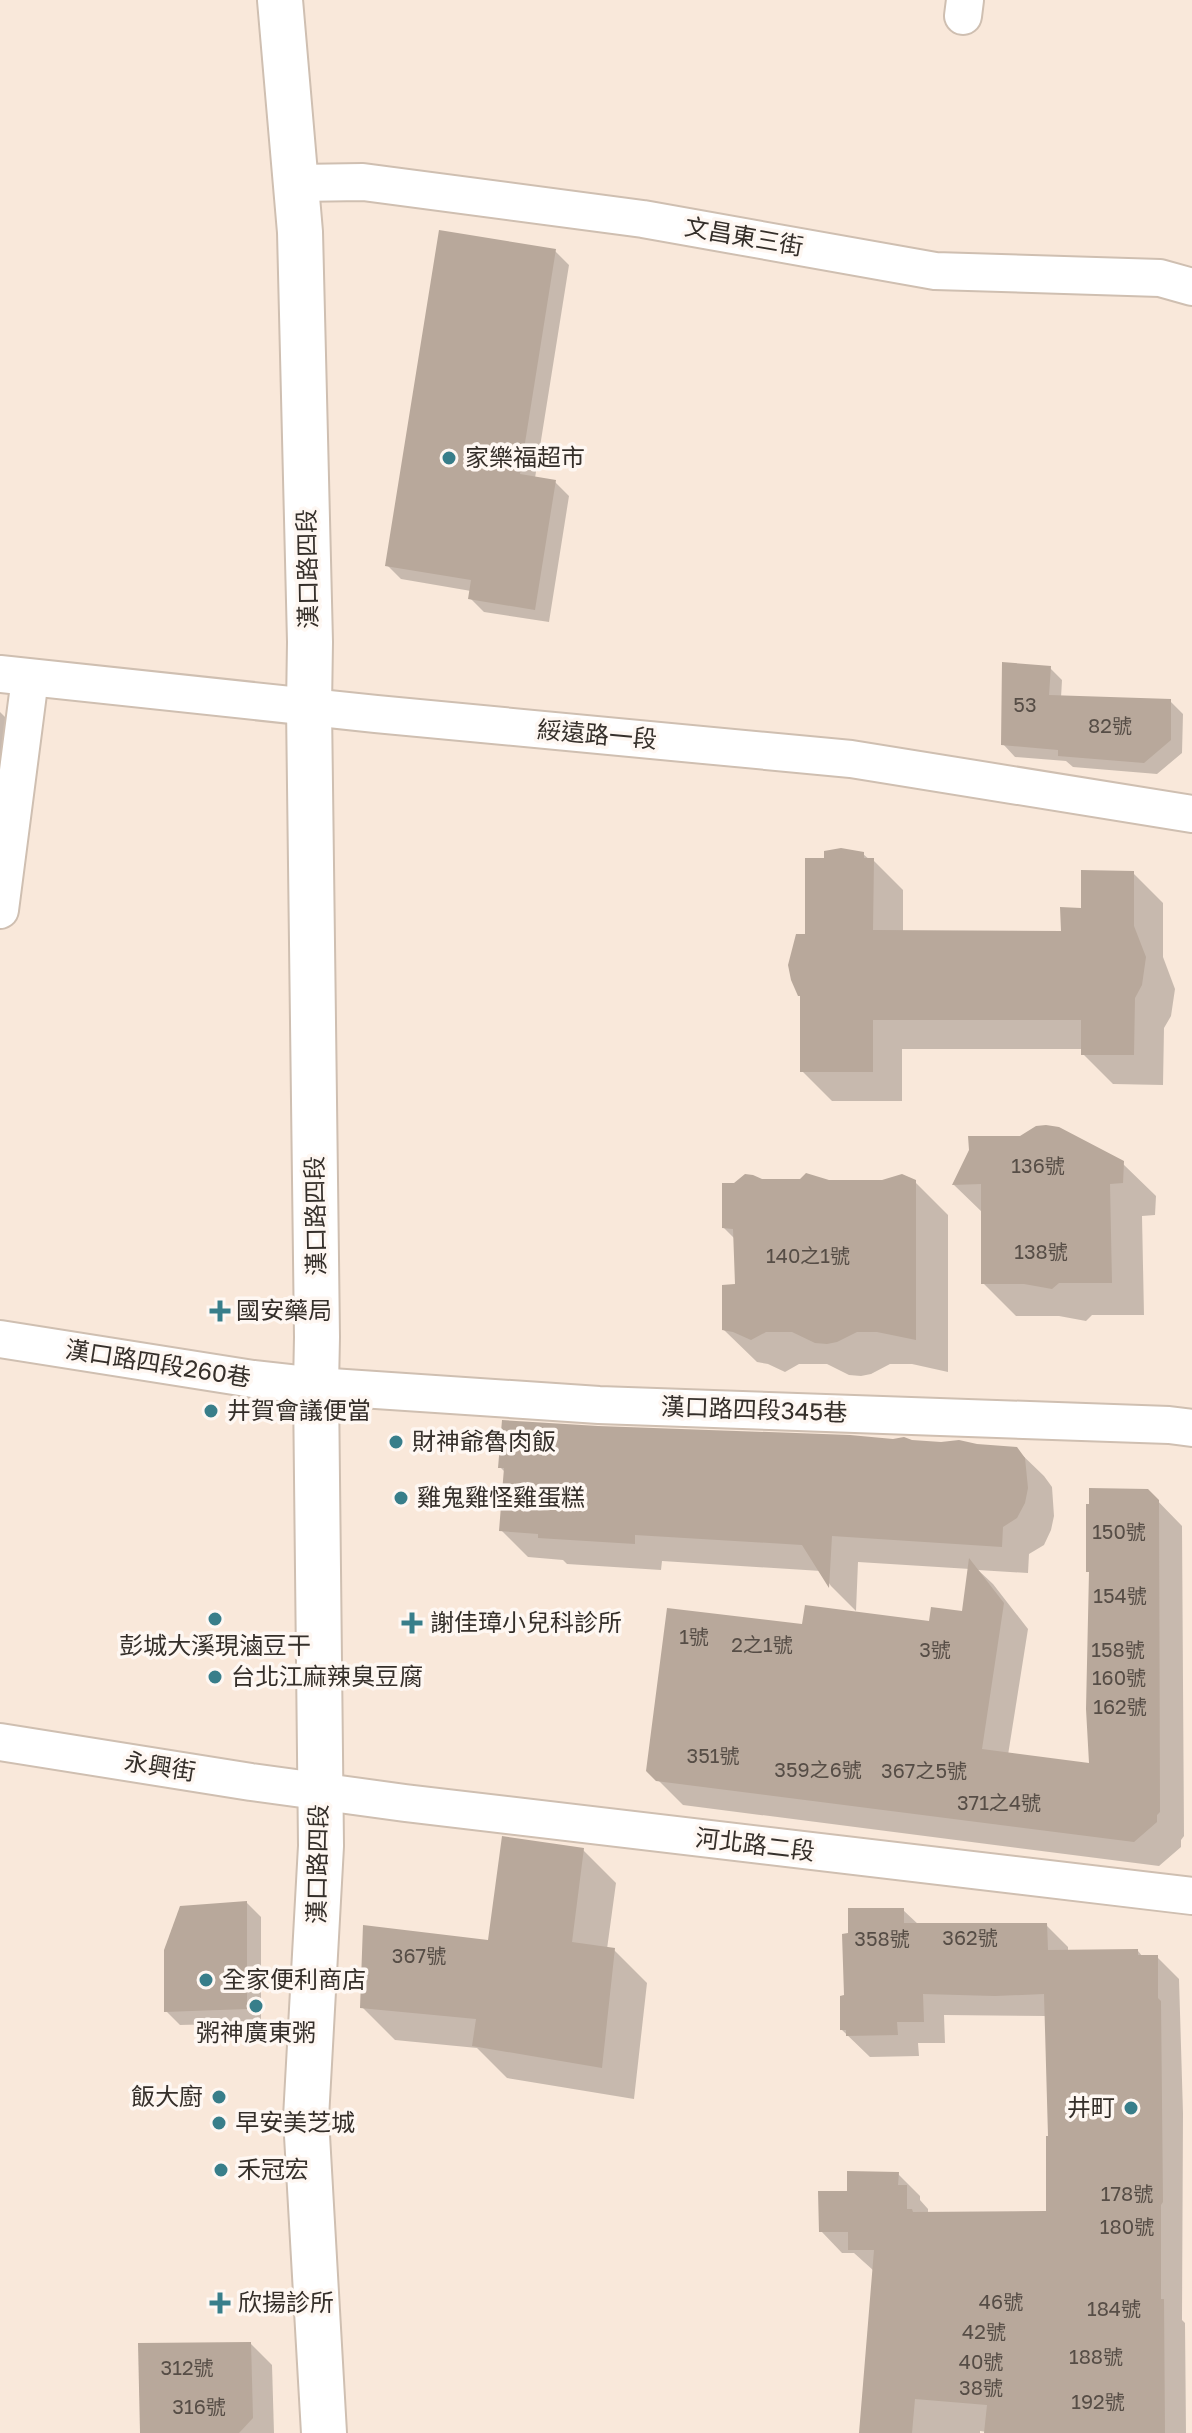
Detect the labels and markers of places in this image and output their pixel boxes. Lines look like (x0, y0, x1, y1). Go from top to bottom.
place label: 家樂福超市 (465, 442, 585, 471)
marker: 家樂福超市 (440, 449, 458, 467)
place label: 國安藥局 (236, 1295, 332, 1324)
marker: 國安藥局 (211, 1302, 229, 1320)
place label: 井賀會議便當 (227, 1395, 371, 1424)
marker: 井賀會議便當 (202, 1402, 220, 1420)
place label: 財神爺魯肉飯 (412, 1426, 556, 1455)
marker: 財神爺魯肉飯 (387, 1433, 405, 1451)
place label: 雞鬼雞怪雞蛋糕 (417, 1482, 585, 1511)
marker: 雞鬼雞怪雞蛋糕 (392, 1489, 410, 1507)
place label: 謝佳璋小兒科診所 (430, 1607, 622, 1636)
marker: 彭城大溪現滷豆干 (206, 1610, 224, 1628)
marker: 謝佳璋小兒科診所 (401, 1612, 423, 1634)
place label: 彭城大溪現滷豆干 (119, 1630, 311, 1659)
place label: 台北江麻辣臭豆腐 (231, 1661, 423, 1690)
marker: 台北江麻辣臭豆腐 (206, 1668, 224, 1686)
place label: 全家便利商店 (222, 1964, 366, 1993)
marker: 全家便利商店 (197, 1971, 215, 1989)
marker: 粥神廣東粥 (247, 1997, 265, 2015)
place label: 粥神廣東粥 (196, 2017, 316, 2046)
place label: 飯大廚 (131, 2081, 203, 2110)
marker: 飯大廚 (210, 2088, 228, 2106)
place label: 井町 (1067, 2092, 1115, 2121)
marker: 井町 (1122, 2099, 1140, 2117)
place label: 早安美芝城 (235, 2107, 355, 2136)
marker: 早安美芝城 (210, 2114, 228, 2132)
place label: 禾冠宏 (237, 2154, 309, 2183)
marker: 禾冠宏 (212, 2161, 230, 2179)
place label: 欣揚診所 (238, 2287, 334, 2316)
marker: 欣揚診所 (209, 2292, 231, 2314)

